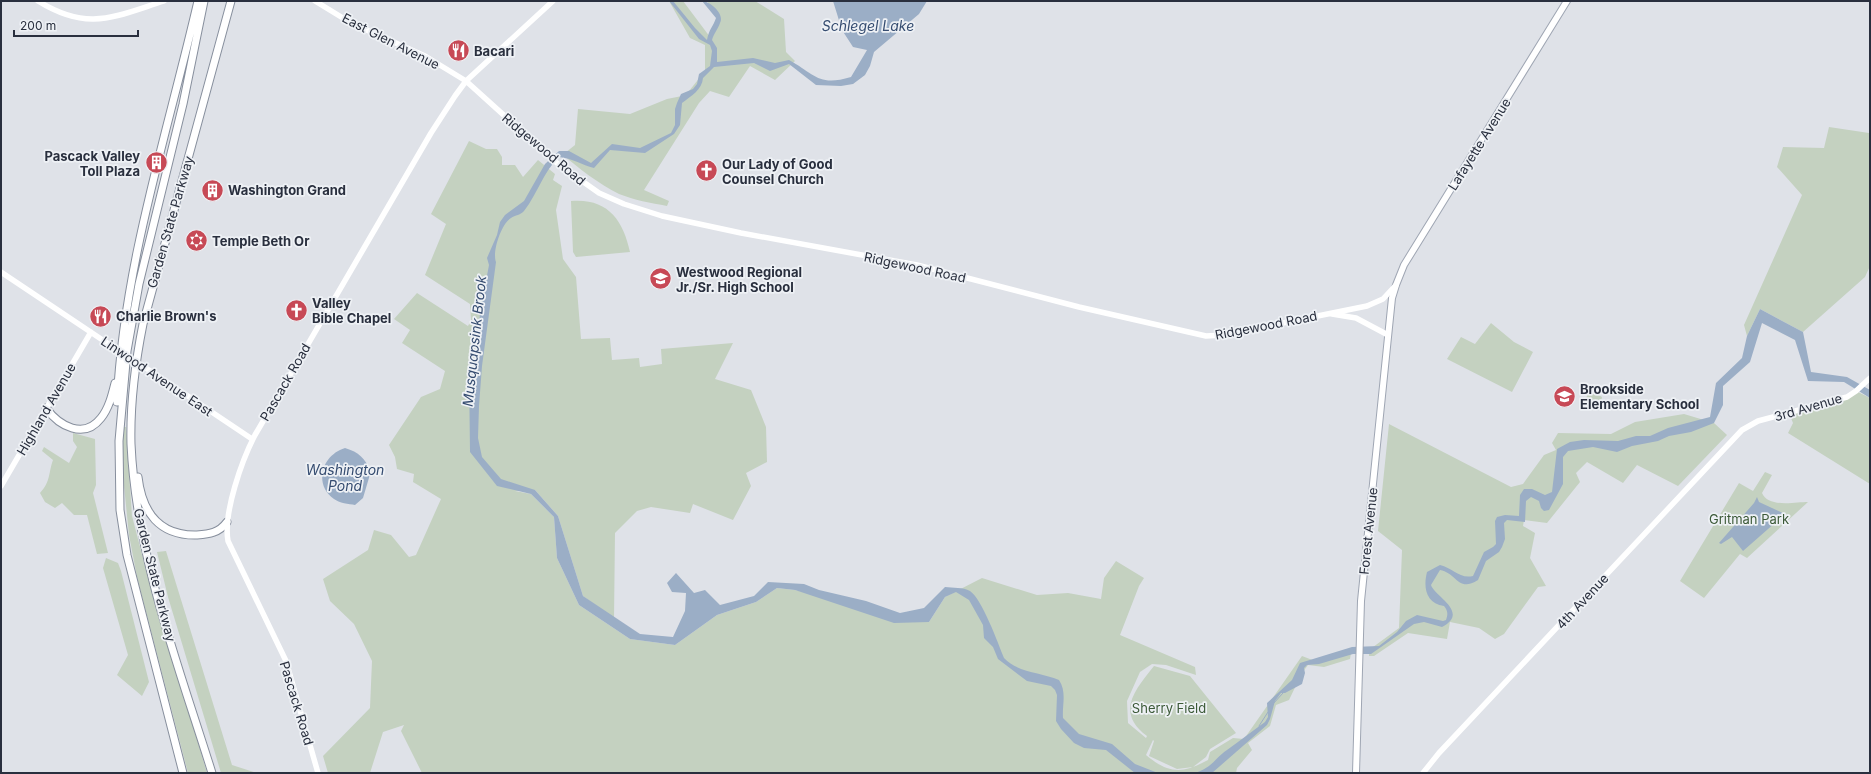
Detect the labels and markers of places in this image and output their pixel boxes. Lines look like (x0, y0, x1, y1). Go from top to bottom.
restaurant icon: Bacari (445, 38, 471, 64)
place label: Bacari (474, 43, 514, 59)
place label: Pascack Valley Toll Plaza (44, 148, 140, 179)
building icon: Pascack Valley Toll Plaza (143, 150, 169, 176)
place label: Our Lady of Good Counsel Church (722, 156, 833, 187)
church icon: Our Lady of Good Counsel Church (693, 158, 719, 184)
building icon: Washington Grand (199, 177, 225, 203)
place label: Washington Grand (228, 182, 346, 198)
synagogue icon: Temple Beth Or (183, 228, 209, 254)
place label: Temple Beth Or (212, 233, 310, 249)
place label: Westwood Regional Jr./Sr. High School (676, 264, 802, 295)
school or university icon: Westwood Regional Jr./Sr. High School (648, 266, 674, 292)
place label: Valley Bible Chapel (312, 295, 391, 326)
church icon: Valley Bible Chapel (283, 297, 309, 323)
restaurant icon: Charlie Brown's (87, 303, 113, 329)
place label: Charlie Brown's (116, 308, 216, 324)
place label: Brookside Elementary School (1580, 381, 1699, 412)
school or university icon: Brookside Elementary School (1552, 383, 1578, 409)

